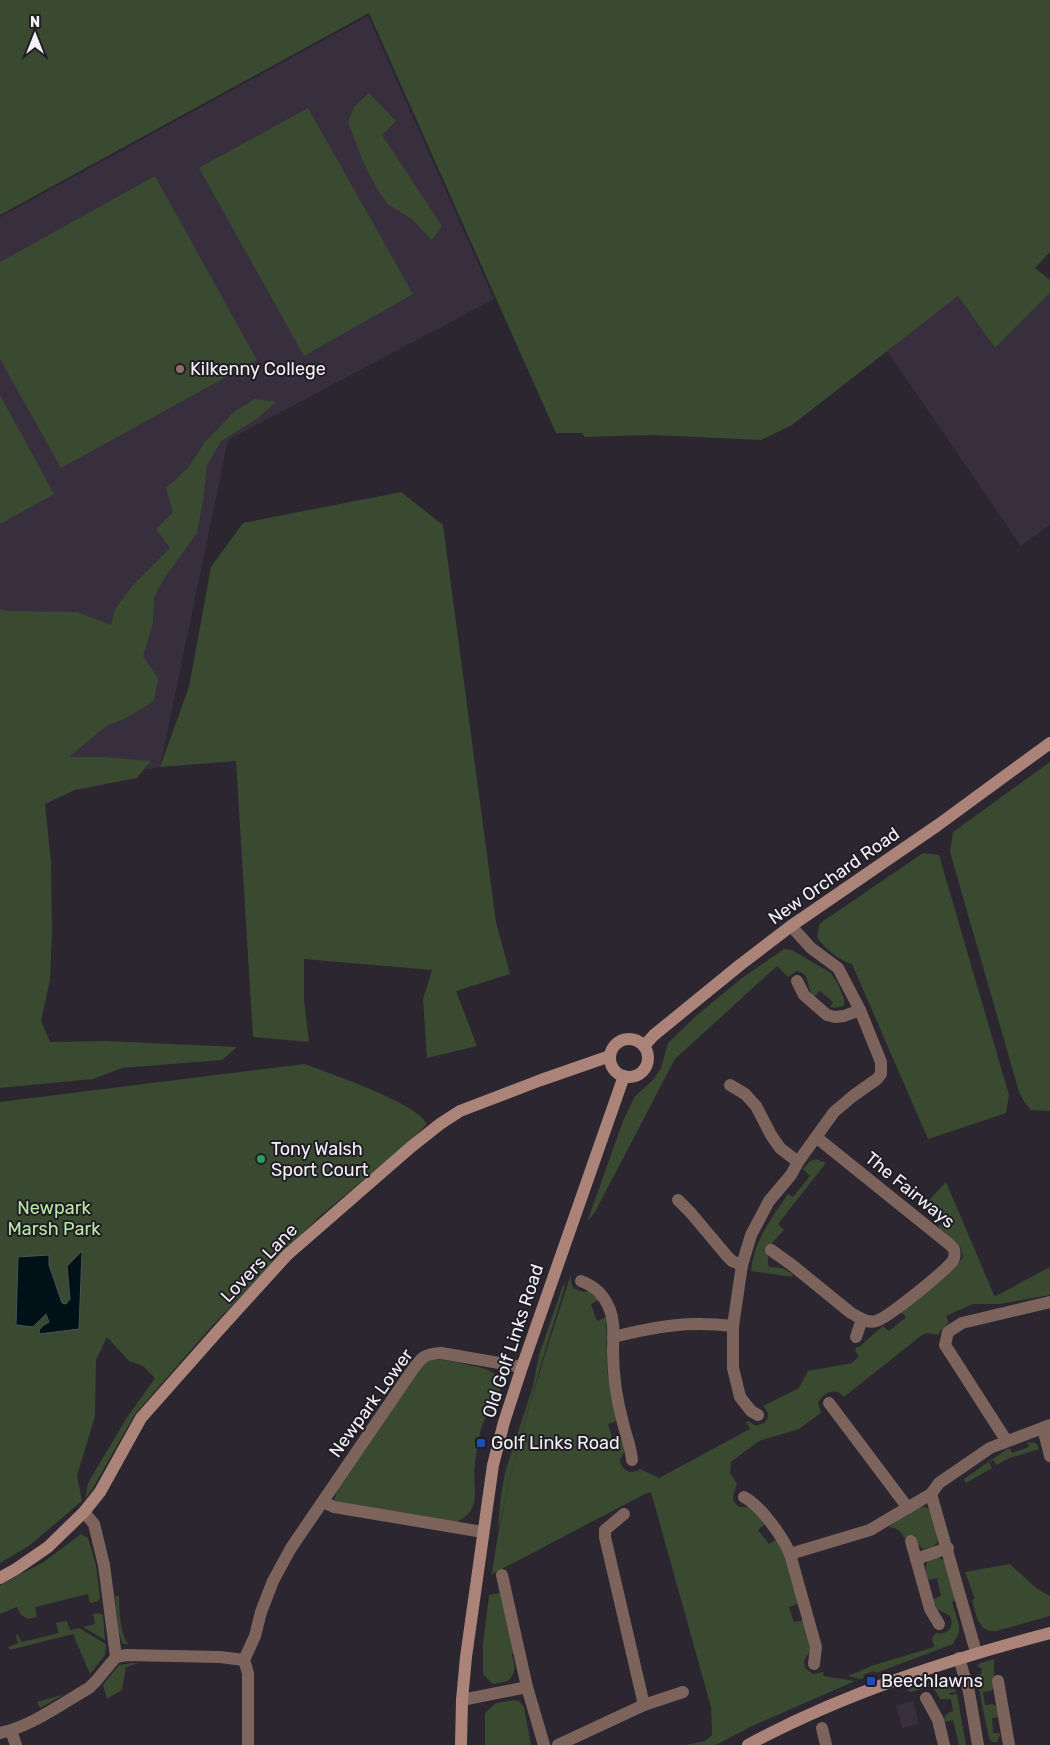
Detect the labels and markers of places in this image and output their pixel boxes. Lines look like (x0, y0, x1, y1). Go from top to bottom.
place label: Kilkenny College (190, 358, 326, 380)
marker: Kilkenny College (174, 363, 186, 375)
place label: Tony Walsh Sport Court (271, 1138, 369, 1181)
marker: Tony Walsh Sport Court (255, 1153, 267, 1165)
place label: Golf Links Road (491, 1432, 620, 1454)
marker: Golf Links Road (475, 1437, 487, 1449)
place label: Beechlawns (881, 1670, 983, 1692)
marker: Beechlawns (865, 1675, 877, 1687)

